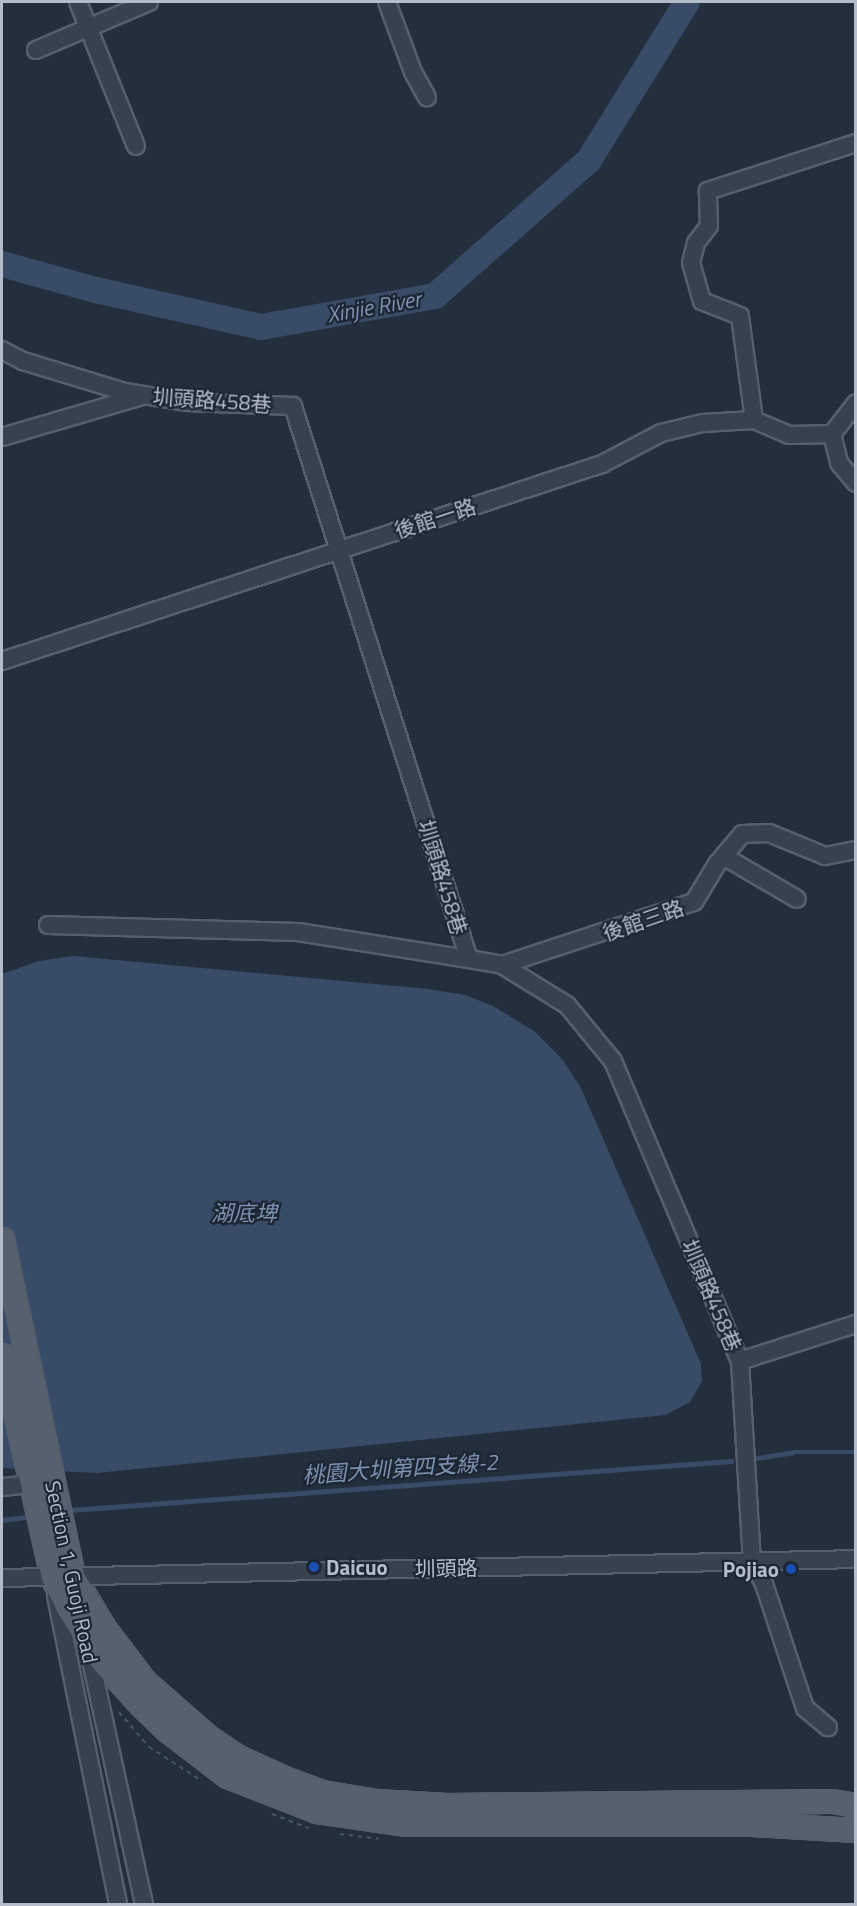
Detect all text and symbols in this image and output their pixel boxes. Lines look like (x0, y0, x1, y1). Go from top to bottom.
water label: Xinjie River (325, 286, 423, 328)
street label: 圳頭路458巷 (152, 383, 272, 417)
street label: 後館一路 (391, 493, 479, 543)
street label: 圳頭路458巷 (414, 816, 472, 938)
street label: 後館三路 (599, 894, 687, 946)
water label: 湖底埤 (211, 1201, 277, 1227)
street label: 圳頭路458巷 (677, 1235, 747, 1355)
water label: 桃園大圳第四支線-2 (301, 1449, 499, 1489)
street label: Section 1, Guoji Road (40, 1479, 104, 1665)
place label: Daicuo (326, 1554, 388, 1580)
street label: 圳頭路 (414, 1555, 478, 1581)
place label: Pojiao (723, 1556, 779, 1582)
marker: Daicuo (307, 1560, 321, 1574)
marker: Pojiao (784, 1562, 798, 1576)

